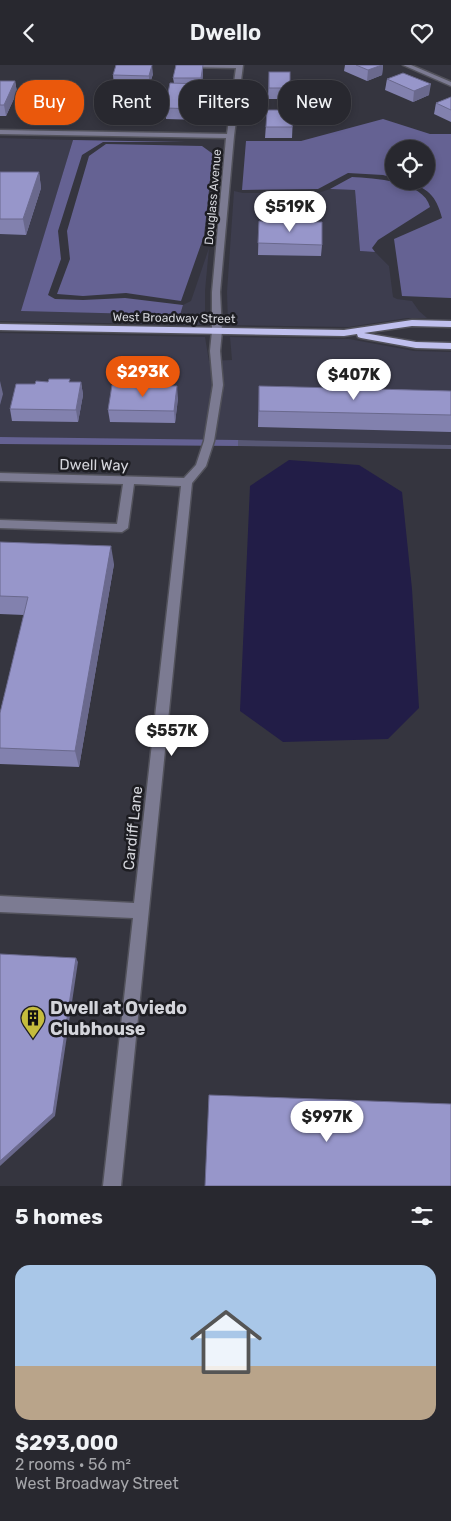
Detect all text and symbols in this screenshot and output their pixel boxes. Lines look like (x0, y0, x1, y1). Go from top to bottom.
icon: back (15, 19, 43, 47)
text: Dwello (190, 19, 261, 46)
icon: heart (408, 19, 436, 47)
chip: Buy (15, 80, 84, 125)
chip: Rent (94, 80, 169, 125)
chip: Filters (179, 80, 268, 125)
chip: New (278, 80, 351, 125)
map controls (385, 140, 435, 190)
button: locate (385, 140, 435, 190)
street label: Douglass Avenue (202, 148, 224, 245)
pin: $519K (255, 191, 325, 233)
text: $519K (265, 197, 315, 216)
street label: West Broadway Street (112, 310, 236, 326)
pin: $293K (108, 355, 178, 398)
pin: $407K (319, 359, 389, 401)
text: $293K (117, 362, 169, 381)
text: $407K (328, 365, 380, 384)
street label: Dwell Way (59, 455, 129, 475)
pin: $557K (137, 715, 207, 757)
text: $557K (146, 721, 198, 740)
street label: Cardiff Lane (120, 785, 146, 871)
place label: Dwell at Oviedo Clubhouse (50, 997, 187, 1040)
building icon: Dwell at Oviedo Clubhouse (20, 1005, 46, 1039)
pin: $997K (292, 1101, 362, 1143)
text: $997K (302, 1107, 352, 1126)
icon: filters (408, 1202, 436, 1230)
text: 5 homes (15, 1204, 103, 1229)
icon: home (181, 1297, 271, 1387)
text: $293,000 (15, 1430, 118, 1455)
text: 2 rooms · 56 m² (15, 1455, 131, 1474)
text: West Broadway Street (15, 1474, 179, 1493)

